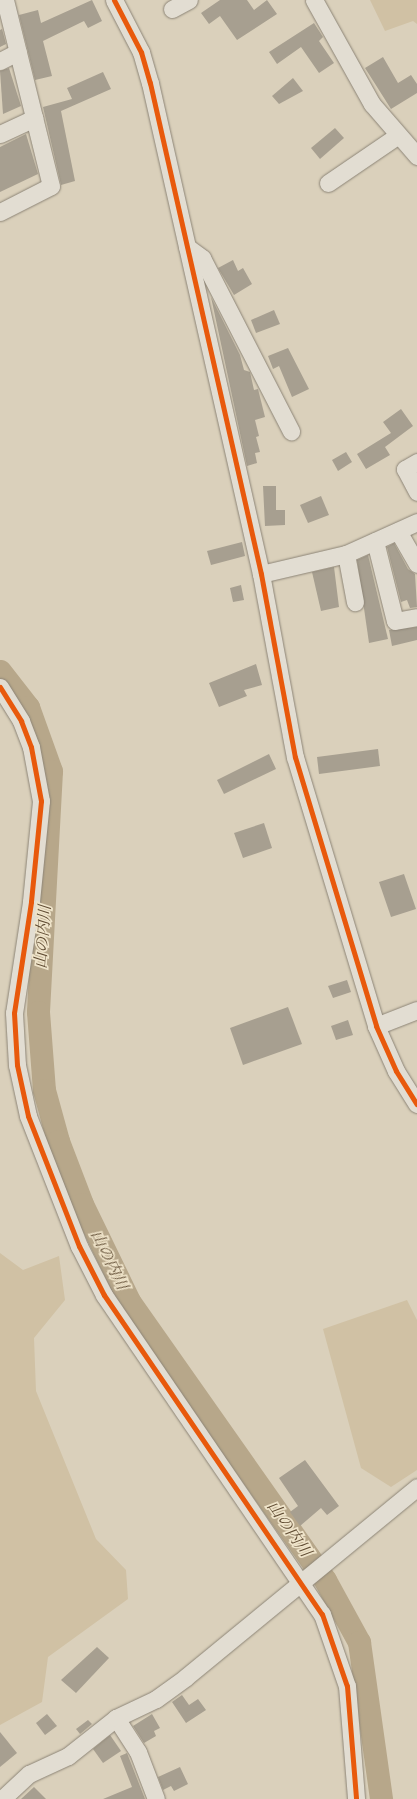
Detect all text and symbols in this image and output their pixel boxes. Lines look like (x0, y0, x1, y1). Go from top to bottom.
water label: 山の内川 (31, 904, 55, 970)
water label: 山の内川 (86, 1227, 132, 1293)
water label: 山の内川 (263, 1497, 315, 1561)

